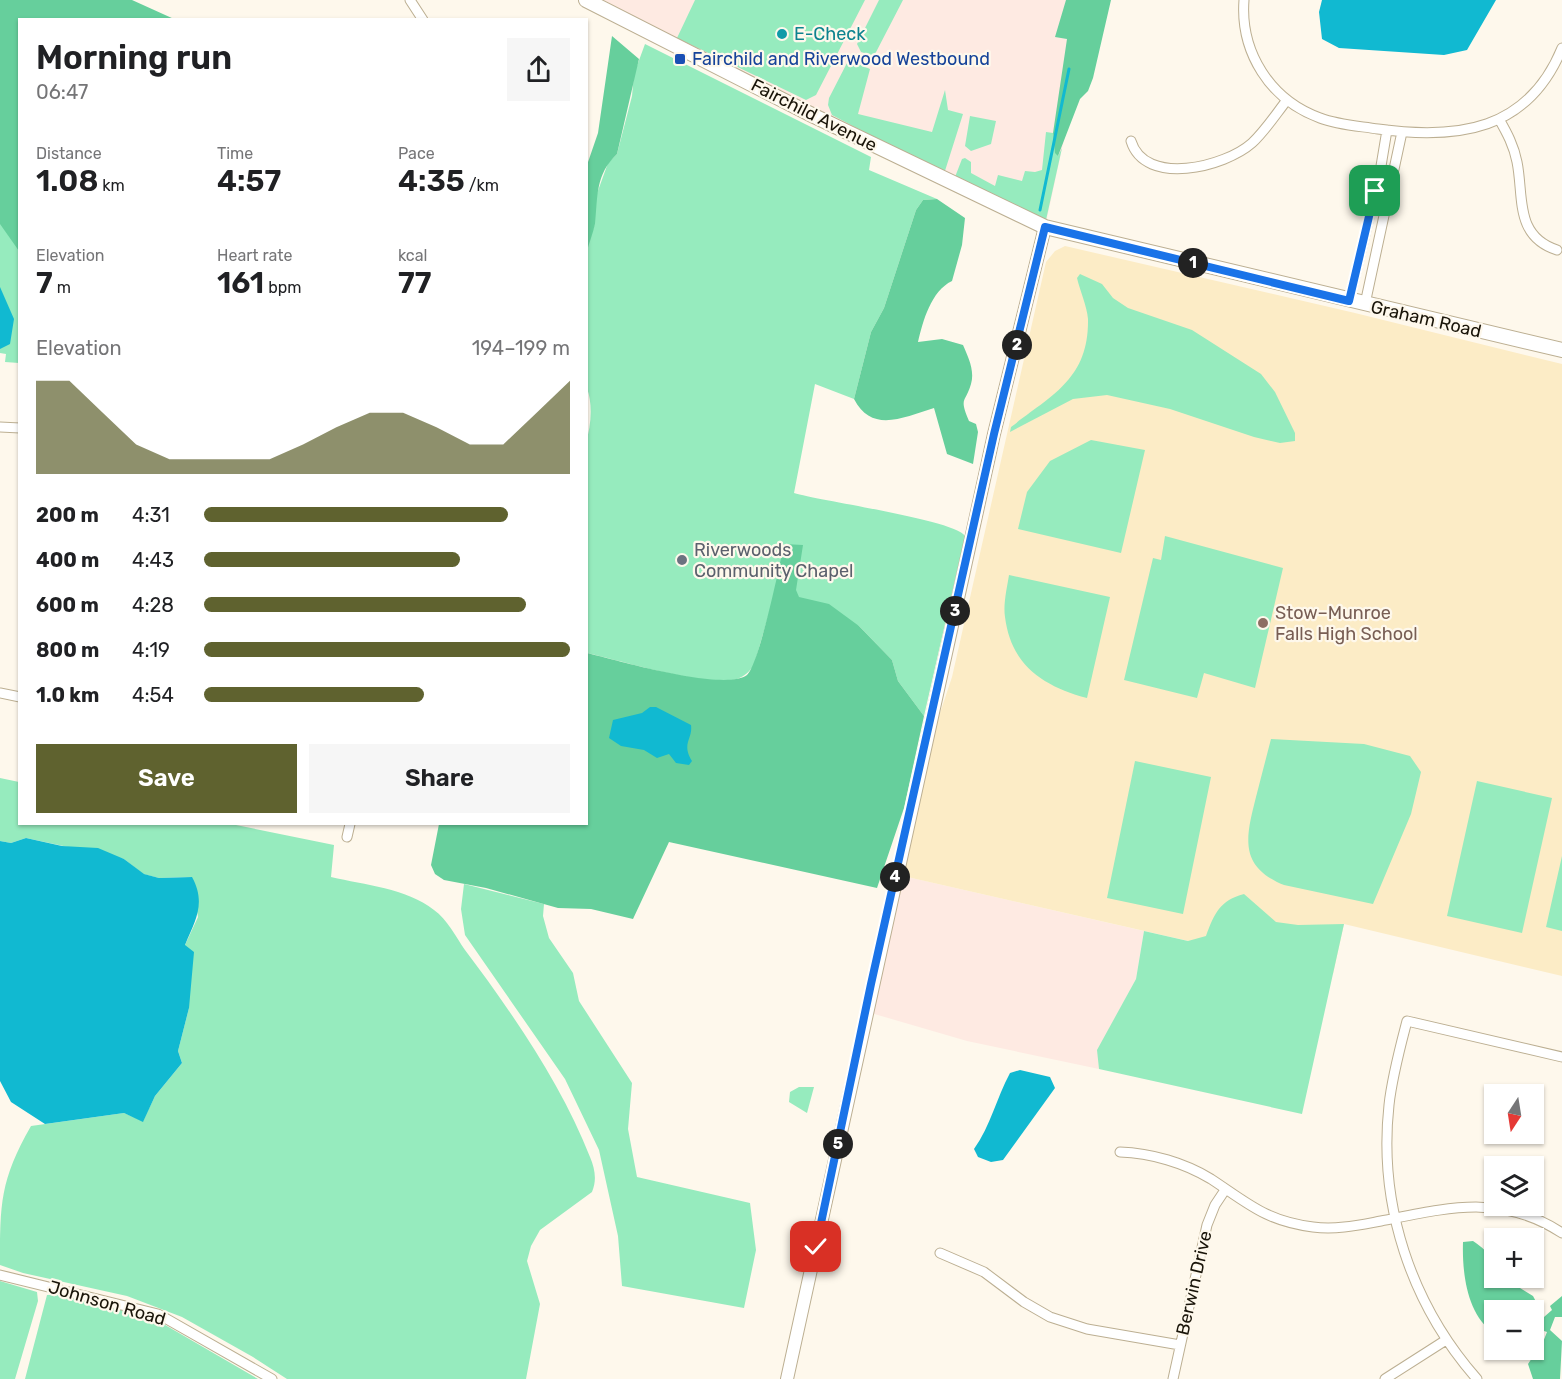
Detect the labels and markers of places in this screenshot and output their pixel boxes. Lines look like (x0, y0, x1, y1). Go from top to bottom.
place label: E-Check (794, 23, 866, 45)
marker: E-Check (775, 27, 789, 41)
place label: Fairchild and Riverwood Westbound (692, 48, 990, 70)
marker: Fairchild and Riverwood Westbound (673, 52, 687, 66)
pin (1349, 165, 1400, 216)
pin: 1 (1178, 248, 1208, 278)
pin: 2 (1002, 330, 1032, 360)
place label: Riverwoods Community Chapel (694, 539, 853, 582)
marker: Riverwoods Community Chapel (675, 553, 689, 567)
pin: 3 (940, 596, 970, 626)
place label: Stow–Munroe Falls High School (1275, 602, 1418, 645)
marker: Stow–Munroe Falls High School (1256, 616, 1270, 630)
pin: 4 (880, 862, 910, 892)
pin: 5 (823, 1129, 853, 1159)
pin (790, 1221, 841, 1272)

